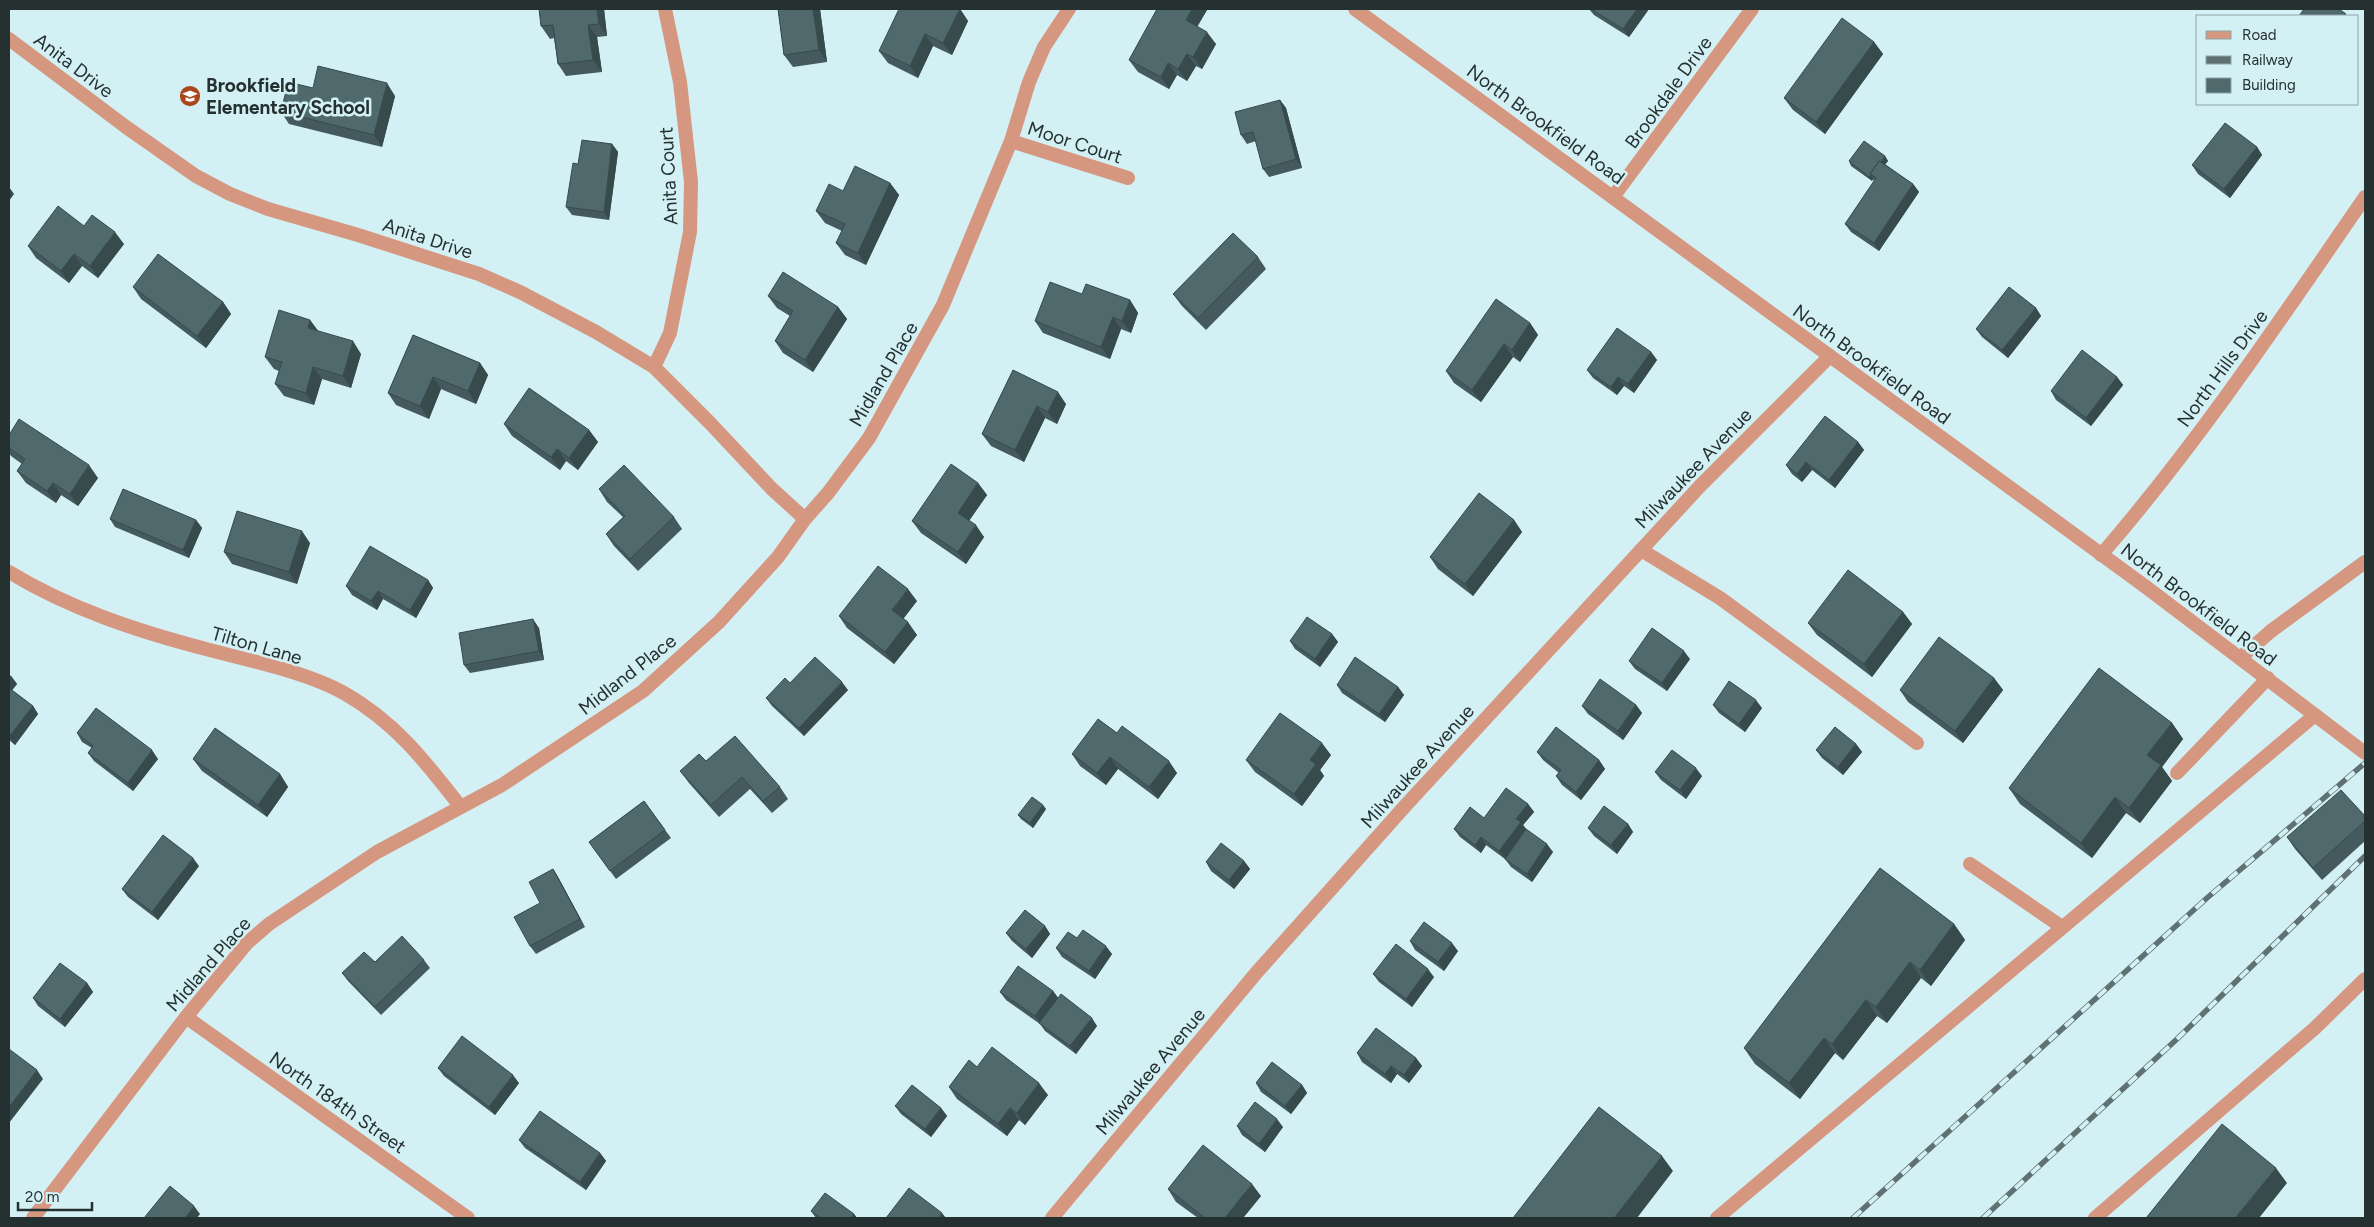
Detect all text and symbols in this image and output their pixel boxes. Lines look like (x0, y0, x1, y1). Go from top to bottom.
legend (2196, 15, 2359, 105)
text: Road (2242, 26, 2277, 44)
street label: Anita Drive (30, 28, 118, 103)
street label: Brookdale Drive (1620, 32, 1717, 153)
text: Railway (2242, 51, 2293, 69)
street label: North Brookfield Road (1462, 59, 1629, 189)
place label: Brookfield Elementary School (206, 74, 370, 119)
text: Building (2242, 76, 2296, 94)
school or university icon: Brookfield Elementary School (178, 84, 202, 108)
street label: Moor Court (1025, 116, 1125, 169)
street label: Anita Court (654, 126, 683, 226)
street label: Anita Drive (380, 213, 476, 264)
street label: North Brookfield Road (1788, 299, 1955, 429)
street label: North Hills Drive (2172, 305, 2273, 431)
street label: Midland Place (844, 318, 923, 431)
street label: Milwaukee Avenue (1630, 403, 1757, 533)
street label: North Brookfield Road (2116, 538, 2281, 671)
street label: Tilton Lane (209, 622, 305, 669)
street label: Midland Place (574, 629, 681, 720)
street label: Milwaukee Avenue (1356, 700, 1479, 833)
street label: Midland Place (161, 912, 256, 1016)
street label: Milwaukee Avenue (1091, 1003, 1210, 1139)
street label: North 184th Street (265, 1047, 411, 1158)
scale bar (18, 1180, 91, 1212)
text: 20 m (25, 1188, 59, 1206)

